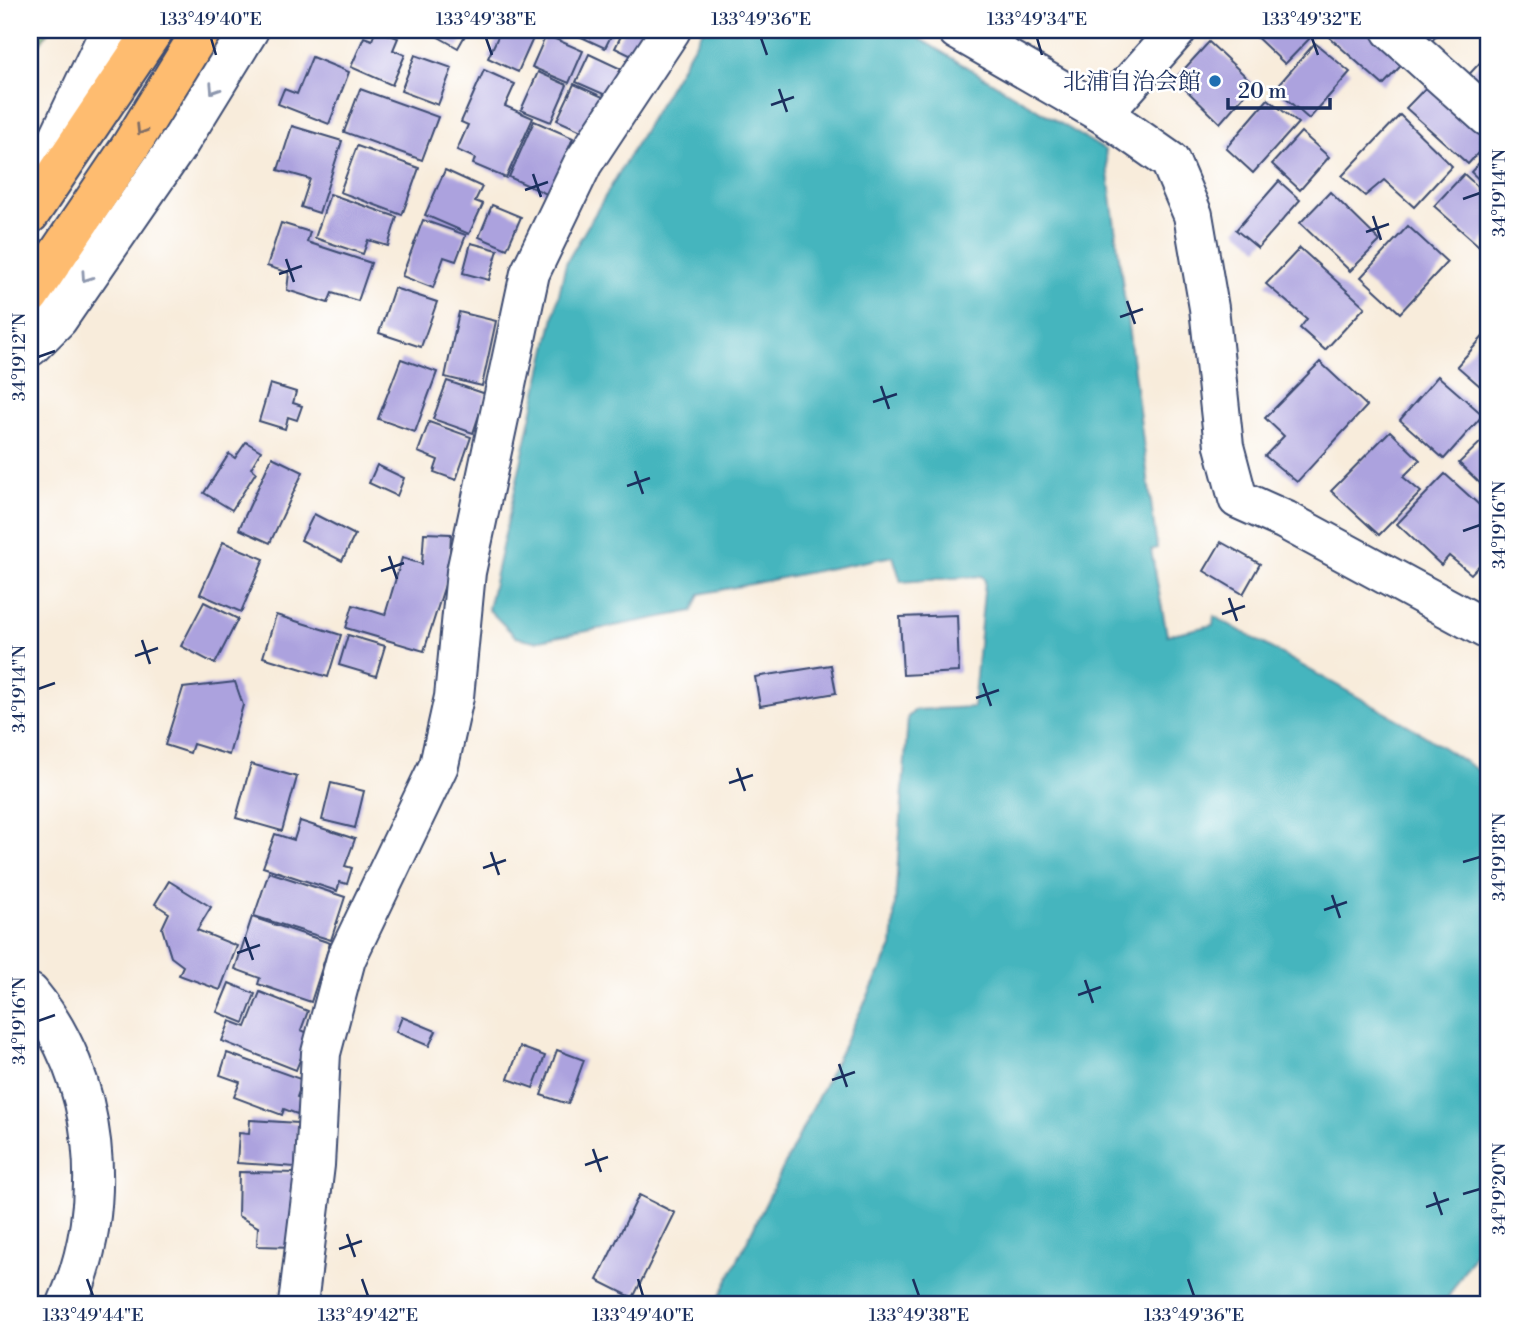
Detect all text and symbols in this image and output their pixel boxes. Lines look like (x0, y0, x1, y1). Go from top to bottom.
text: 133°49'40"E (160, 8, 262, 31)
text: 133°49'38"E (436, 8, 536, 31)
text: 133°49'36"E (711, 8, 811, 31)
text: 133°49'34"E (987, 8, 1087, 31)
text: 133°49'32"E (1262, 8, 1362, 31)
scale bar (1228, 66, 1329, 110)
place label: 北浦自治会館 (1063, 68, 1201, 96)
marker: 北浦自治会館 (1207, 73, 1223, 89)
text: 20 m (1238, 79, 1287, 105)
one-way arrow (210, 81, 223, 94)
one-way arrow (137, 122, 150, 135)
text: 34°19'14"N (1488, 149, 1511, 237)
one-way arrow (82, 269, 95, 282)
text: 34°19'12"N (8, 312, 31, 401)
text: 34°19'16"N (1488, 480, 1511, 569)
text: 34°19'14"N (8, 645, 31, 733)
text: 34°19'18"N (1488, 812, 1511, 901)
text: 34°19'16"N (8, 976, 31, 1065)
text: 34°19'20"N (1488, 1142, 1511, 1235)
text: 133°49'44"E (42, 1304, 144, 1327)
text: 133°49'42"E (318, 1304, 418, 1327)
text: 133°49'40"E (592, 1304, 694, 1327)
text: 133°49'38"E (869, 1304, 969, 1327)
text: 133°49'36"E (1144, 1304, 1244, 1327)

